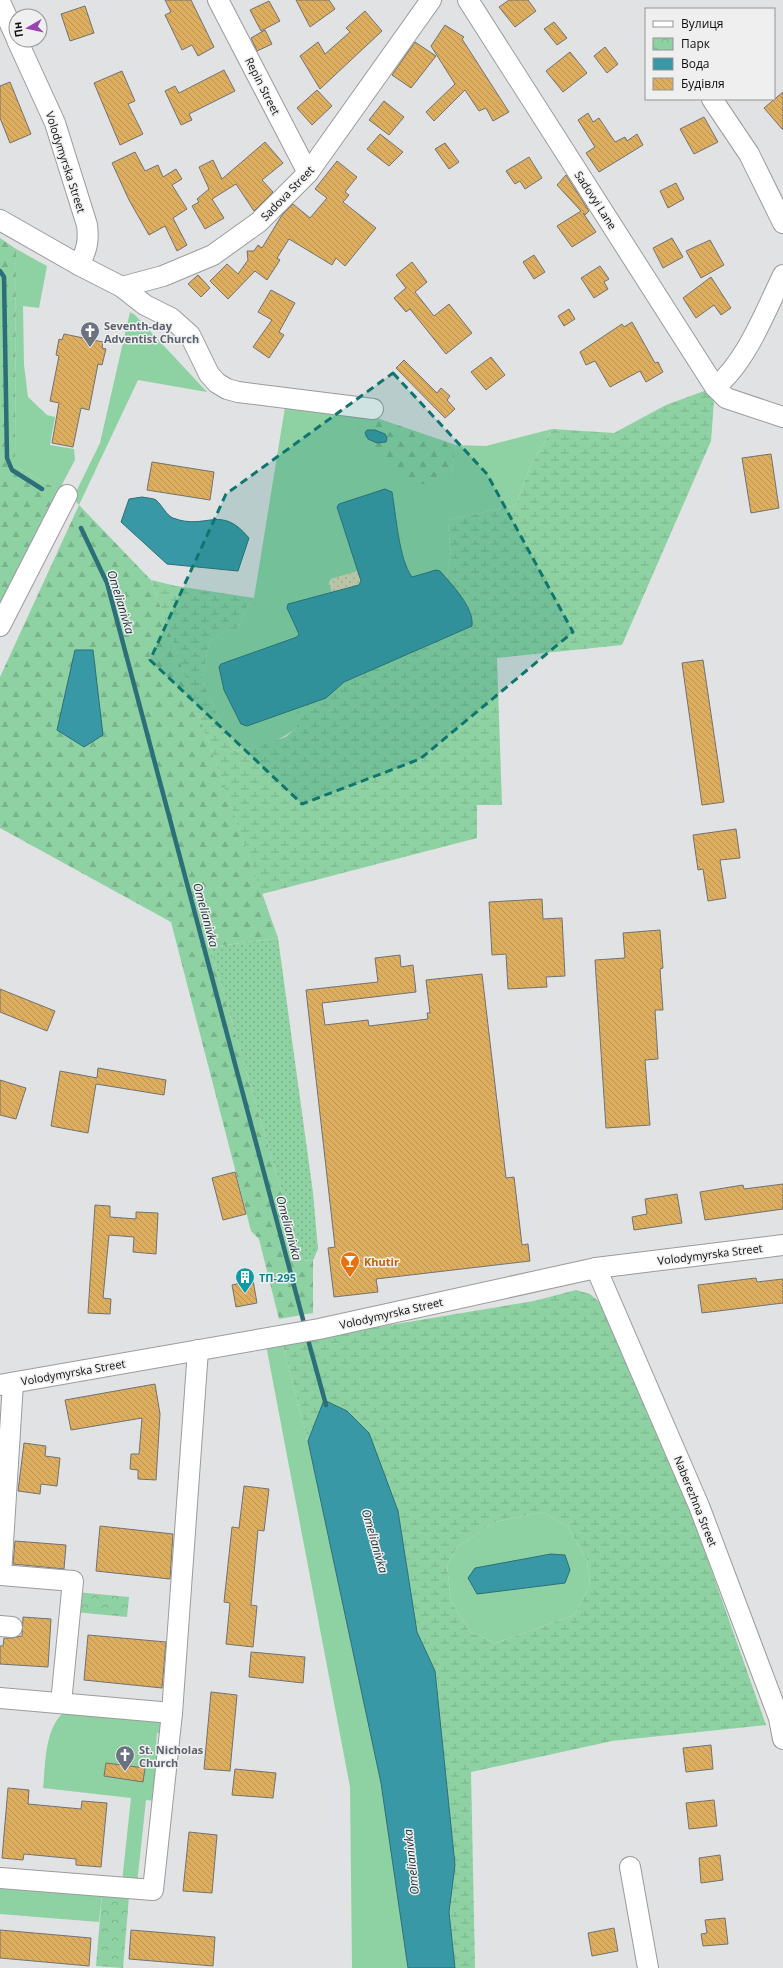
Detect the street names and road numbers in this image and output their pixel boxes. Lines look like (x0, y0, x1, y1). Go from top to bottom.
street label: Repin Street (242, 55, 284, 117)
street label: Volodymyrska Street (43, 109, 89, 215)
street label: Sadova Street (257, 162, 317, 224)
street label: Sadovyi Lane (571, 168, 621, 232)
street label: Volodymyrska Street (657, 1240, 763, 1268)
street label: Volodymyrska Street (338, 1294, 444, 1332)
street label: Volodymyrska Street (20, 1355, 126, 1389)
street label: Naberezhna Street (671, 1454, 721, 1549)

